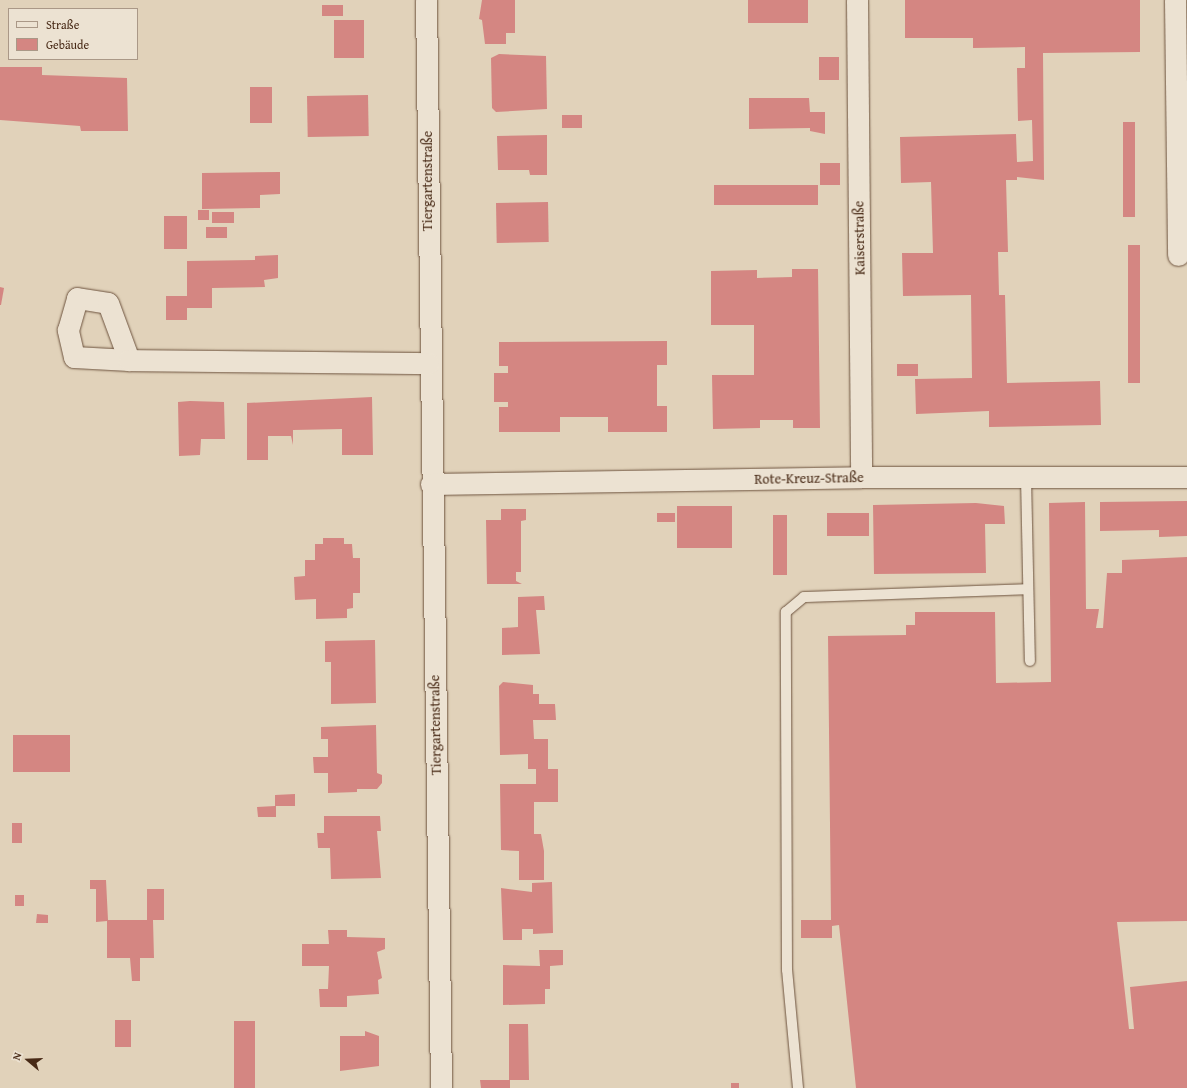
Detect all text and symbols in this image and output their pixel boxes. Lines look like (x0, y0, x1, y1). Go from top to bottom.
legend (8, 8, 138, 60)
text: Straße (46, 16, 79, 33)
text: Gebäude (46, 36, 89, 53)
street label: Tiergartenstraße (419, 131, 435, 231)
street label: Kaiserstraße (850, 201, 868, 275)
street label: Rote-Kreuz-Straße (754, 469, 864, 487)
street label: Tiergartenstraße (426, 675, 444, 775)
north arrow (8, 1040, 48, 1080)
text: N (8, 1050, 25, 1062)

